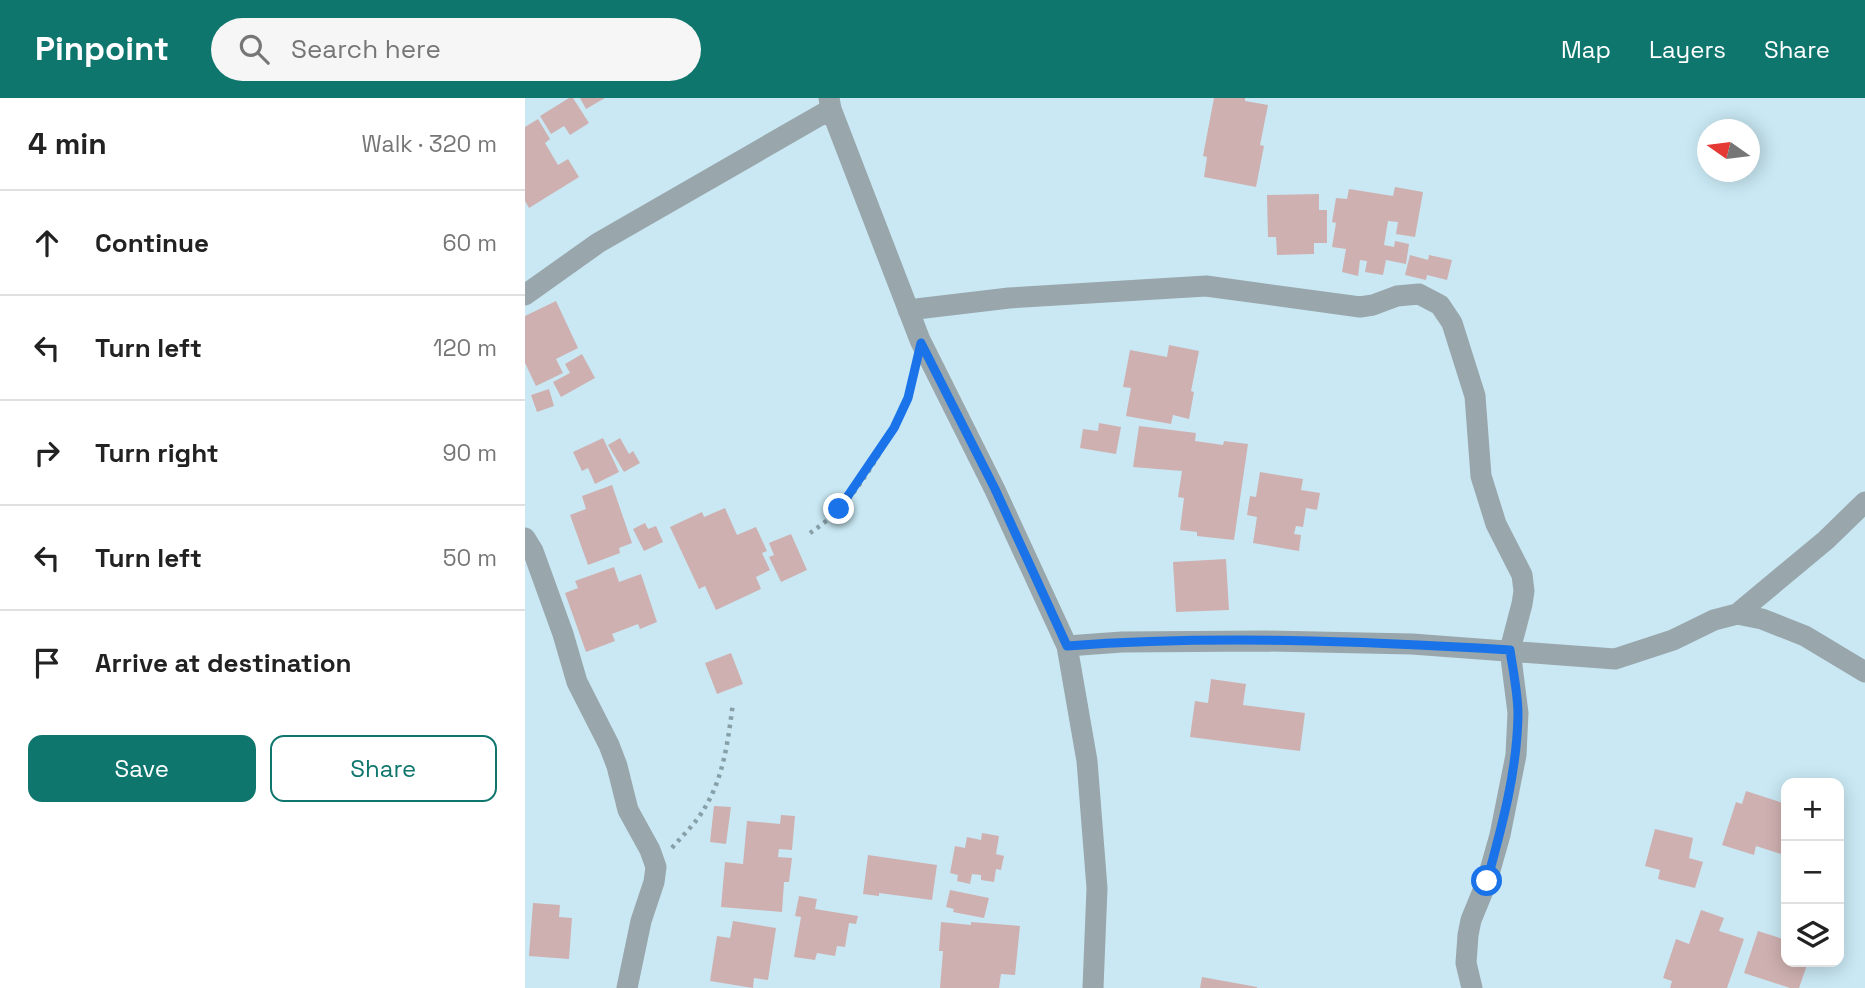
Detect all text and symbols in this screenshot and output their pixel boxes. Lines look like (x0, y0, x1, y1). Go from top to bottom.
search box (211, 18, 701, 81)
text: Pinpoint (35, 28, 169, 70)
icon: search (235, 30, 273, 68)
text: Search here (291, 32, 441, 66)
text: Map (1561, 34, 1611, 65)
text: Layers (1649, 34, 1726, 65)
text: Share (1764, 34, 1830, 65)
north arrow (1697, 119, 1760, 182)
text: 4 min (28, 124, 107, 163)
text: Walk · 320 m (362, 129, 497, 159)
icon: ahead (28, 224, 66, 262)
text: Continue (95, 226, 209, 260)
text: 60 m (442, 228, 497, 258)
icon: left (28, 329, 66, 367)
text: Turn left (95, 331, 202, 365)
text: 120 m (433, 333, 497, 363)
icon: right (28, 434, 66, 472)
text: Turn right (95, 436, 219, 470)
text: 90 m (442, 438, 497, 468)
route end (823, 493, 854, 524)
icon: left (28, 539, 66, 577)
text: Turn left (95, 541, 202, 575)
text: 50 m (443, 543, 497, 573)
icon: arrive (28, 644, 66, 682)
text: Arrive at destination (95, 646, 352, 680)
button: Save (28, 735, 256, 802)
button: Share (270, 735, 497, 802)
map controls (1781, 778, 1844, 967)
button: + (1781, 778, 1844, 841)
button: − (1781, 841, 1844, 904)
route start (1471, 865, 1502, 896)
button: layers (1781, 904, 1844, 967)

